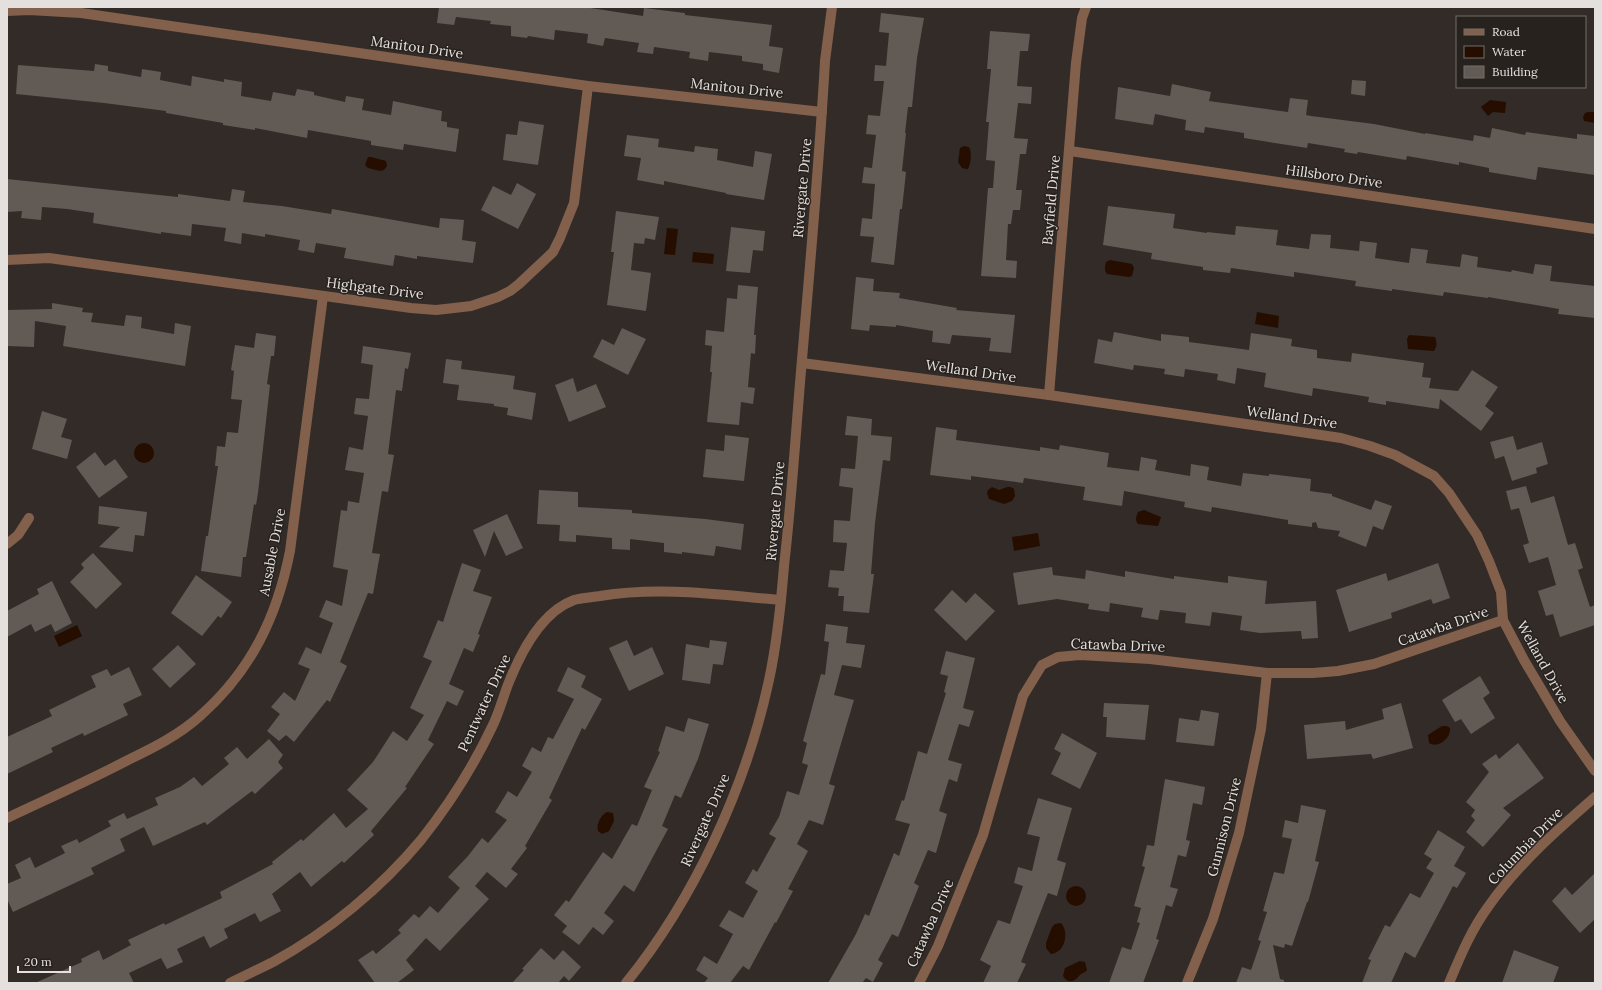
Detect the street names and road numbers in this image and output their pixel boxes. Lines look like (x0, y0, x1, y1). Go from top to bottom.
street label: Manitou Drive (369, 32, 465, 62)
street label: Manitou Drive (690, 74, 785, 102)
street label: Rivergate Drive (789, 137, 815, 239)
street label: Bayfield Drive (1038, 154, 1064, 246)
street label: Hillsboro Drive (1284, 160, 1384, 192)
street label: Highgate Drive (325, 273, 425, 303)
street label: Welland Drive (924, 356, 1018, 386)
street label: Welland Drive (1245, 402, 1339, 432)
street label: Rivergate Drive (762, 460, 788, 562)
street label: Ausable Drive (254, 506, 289, 598)
street label: Catawba Drive (1395, 602, 1491, 650)
street label: Welland Drive (1513, 618, 1573, 707)
street label: Catawba Drive (1070, 634, 1166, 656)
street label: Pentwater Drive (453, 651, 515, 755)
street label: Rivergate Drive (676, 770, 734, 869)
street label: Gunnison Drive (1203, 775, 1245, 879)
street label: Columbia Drive (1484, 803, 1567, 888)
street label: Catawba Drive (903, 876, 958, 970)

